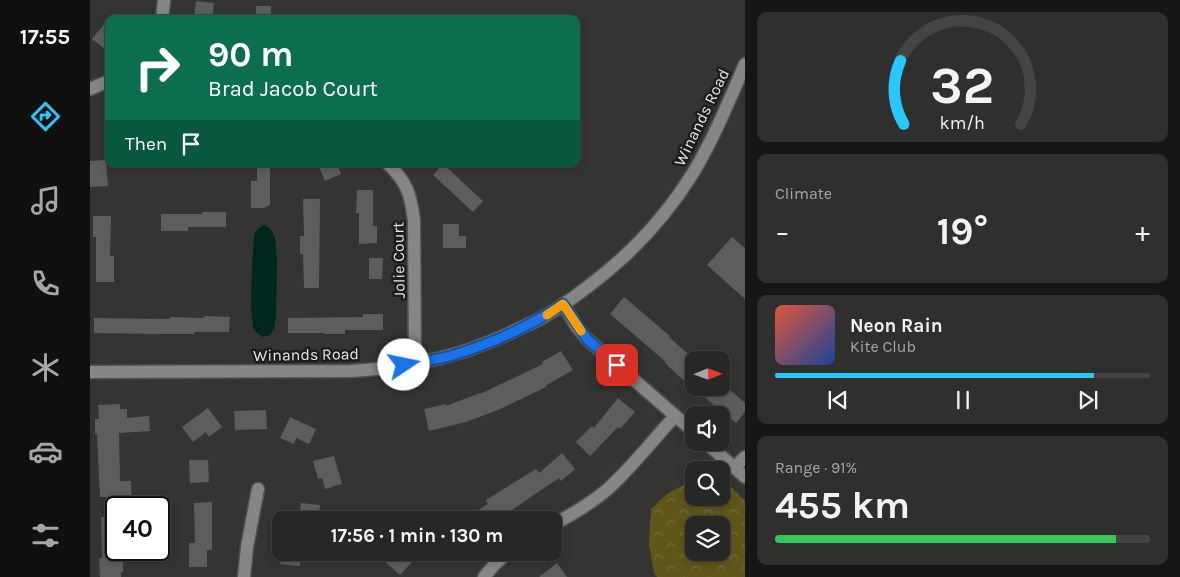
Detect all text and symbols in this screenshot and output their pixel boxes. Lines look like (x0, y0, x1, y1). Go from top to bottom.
text: 17:55 (20, 24, 70, 50)
text: 90 m (208, 34, 294, 75)
icon: right (125, 35, 190, 100)
text: 32 (931, 55, 994, 116)
street label: Winands Road (670, 66, 733, 169)
text: Brad Jacob Court (208, 76, 378, 102)
icon: directions (28, 99, 63, 134)
text: km/h (940, 113, 985, 134)
icon: arrive (177, 130, 205, 158)
text: Then (125, 133, 167, 155)
icon: music (28, 183, 63, 218)
text: Climate (775, 184, 832, 203)
text: 19° (937, 209, 988, 254)
text: − (775, 215, 790, 248)
text: + (1135, 215, 1150, 248)
street label: Jolie Court (388, 222, 409, 298)
icon: phone (28, 266, 63, 301)
text: Neon Rain (850, 315, 943, 337)
text: Kite Club (850, 337, 916, 356)
position arrow (377, 338, 429, 390)
street label: Winands Road (253, 344, 359, 365)
pin (596, 344, 638, 386)
icon: climate (28, 350, 63, 385)
icon: arrive (603, 351, 631, 379)
north arrow (685, 351, 730, 396)
map controls (685, 351, 730, 561)
icon: previous (824, 386, 852, 414)
icon: pause (949, 386, 977, 414)
icon: next (1074, 386, 1102, 414)
button: sound (685, 406, 730, 451)
icon: car (28, 434, 63, 469)
text: Range · 91% (775, 458, 857, 477)
button: search (685, 461, 730, 506)
text: 455 km (775, 483, 910, 528)
speed limit sign: 40 (105, 496, 170, 561)
button: layers (685, 516, 730, 561)
icon: filters (28, 518, 63, 553)
text: 17:56 · 1 min · 130 m (331, 525, 503, 547)

